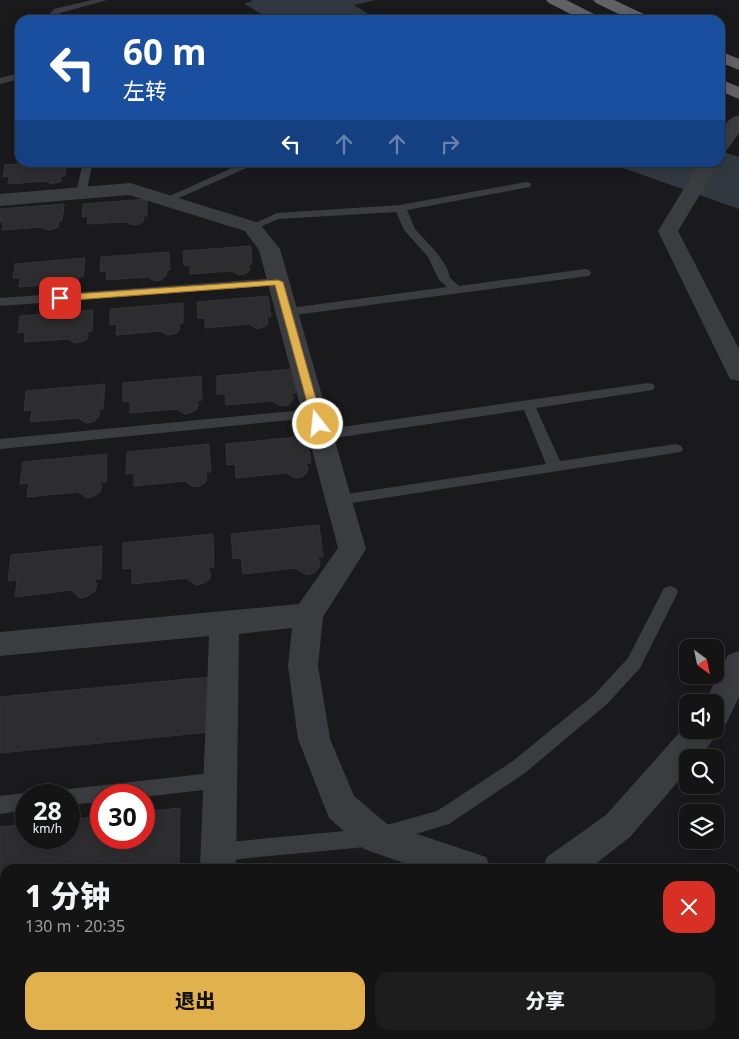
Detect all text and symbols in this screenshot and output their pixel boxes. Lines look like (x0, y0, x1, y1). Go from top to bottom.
text: 60 m (123, 28, 206, 75)
icon: left (40, 35, 105, 100)
text: 左转 (123, 75, 167, 105)
icon: left (277, 130, 305, 158)
icon: ahead (330, 130, 358, 158)
icon: ahead (383, 130, 411, 158)
icon: right (436, 130, 464, 158)
pin (39, 277, 81, 319)
icon: arrive (46, 284, 74, 312)
position arrow (291, 397, 343, 449)
north arrow (679, 639, 724, 684)
map controls (679, 639, 724, 849)
button: sound (679, 694, 724, 739)
button: search (679, 749, 724, 794)
speed limit sign: 30 (90, 784, 155, 849)
text: 28 (33, 793, 62, 827)
button: layers (679, 804, 724, 849)
text: km/h (33, 820, 62, 837)
text: 1 分钟 (25, 875, 110, 916)
button: close (663, 881, 715, 933)
text: 130 m · 20:35 (25, 915, 125, 937)
button: 退出 (25, 972, 365, 1030)
button: 分享 (375, 972, 715, 1030)

